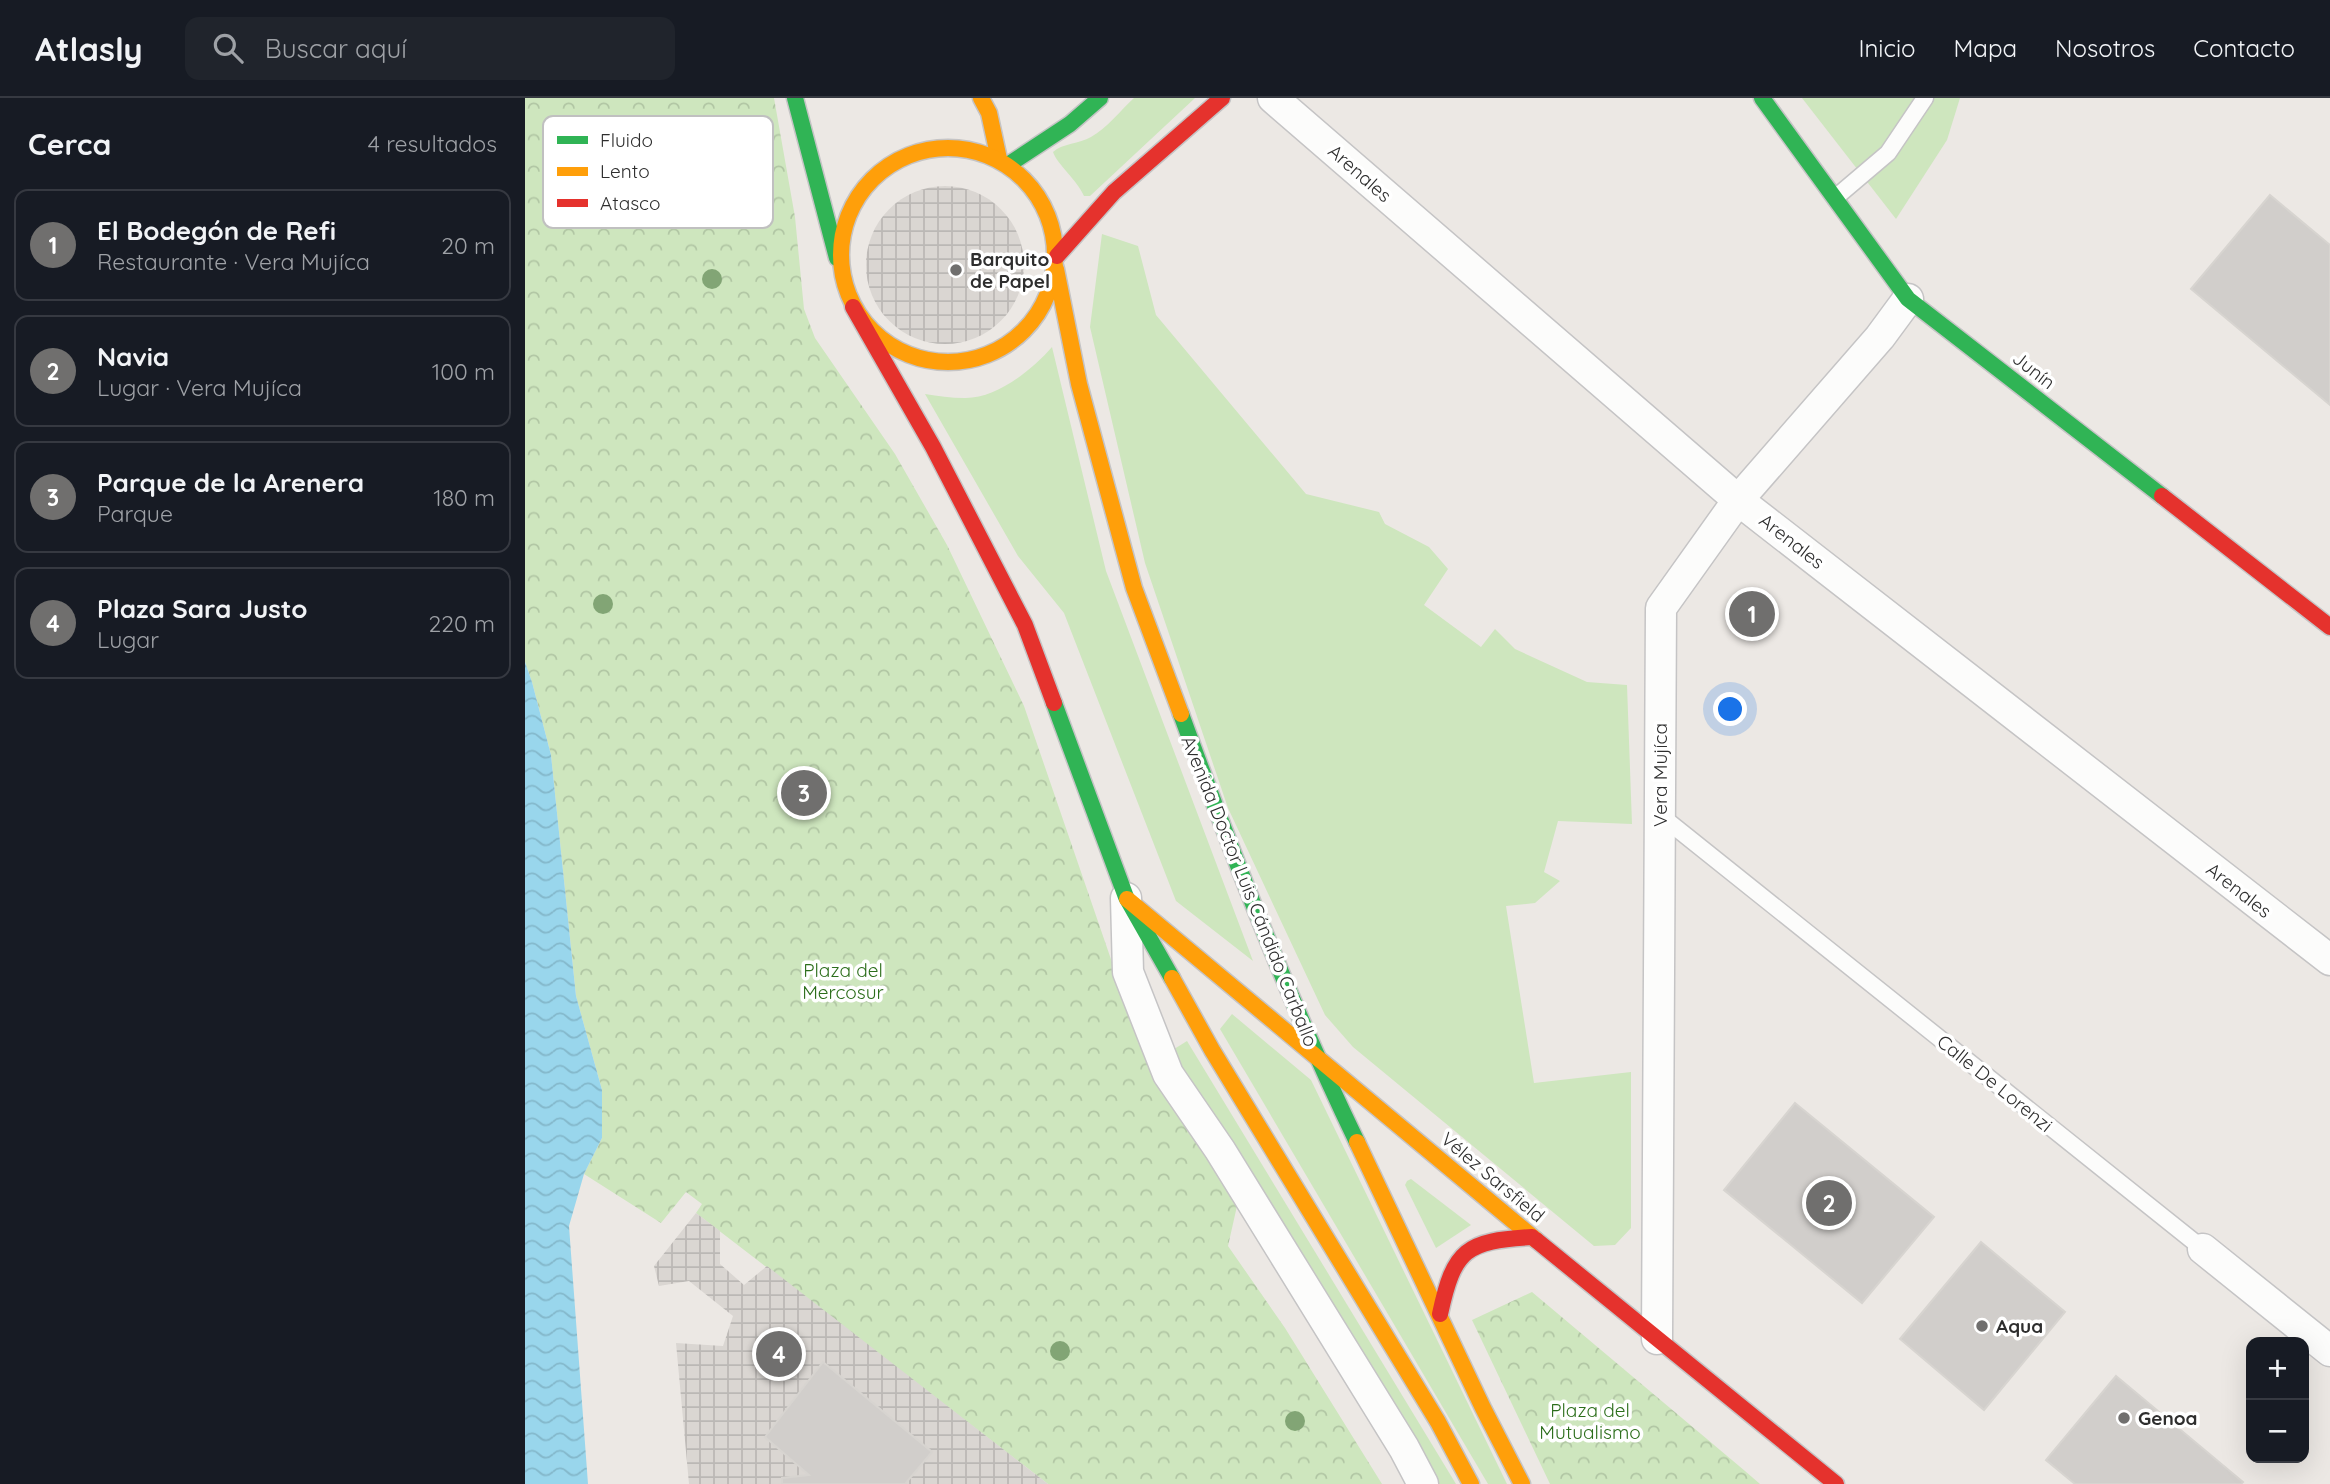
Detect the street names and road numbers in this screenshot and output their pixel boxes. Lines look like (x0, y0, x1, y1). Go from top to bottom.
street label: Arenales (1323, 139, 1397, 207)
street label: Junín (2008, 346, 2060, 394)
street label: Arenales (1755, 508, 1829, 574)
street label: Vera Mujíca (1648, 723, 1672, 827)
street label: Avenida Doctor Luis Cándido Carballo (1176, 732, 1324, 1050)
street label: Arenales (2202, 857, 2276, 923)
street label: Calle De Lorenzi (1932, 1029, 2058, 1137)
street label: Vélez Sarsfield (1436, 1127, 1550, 1227)

